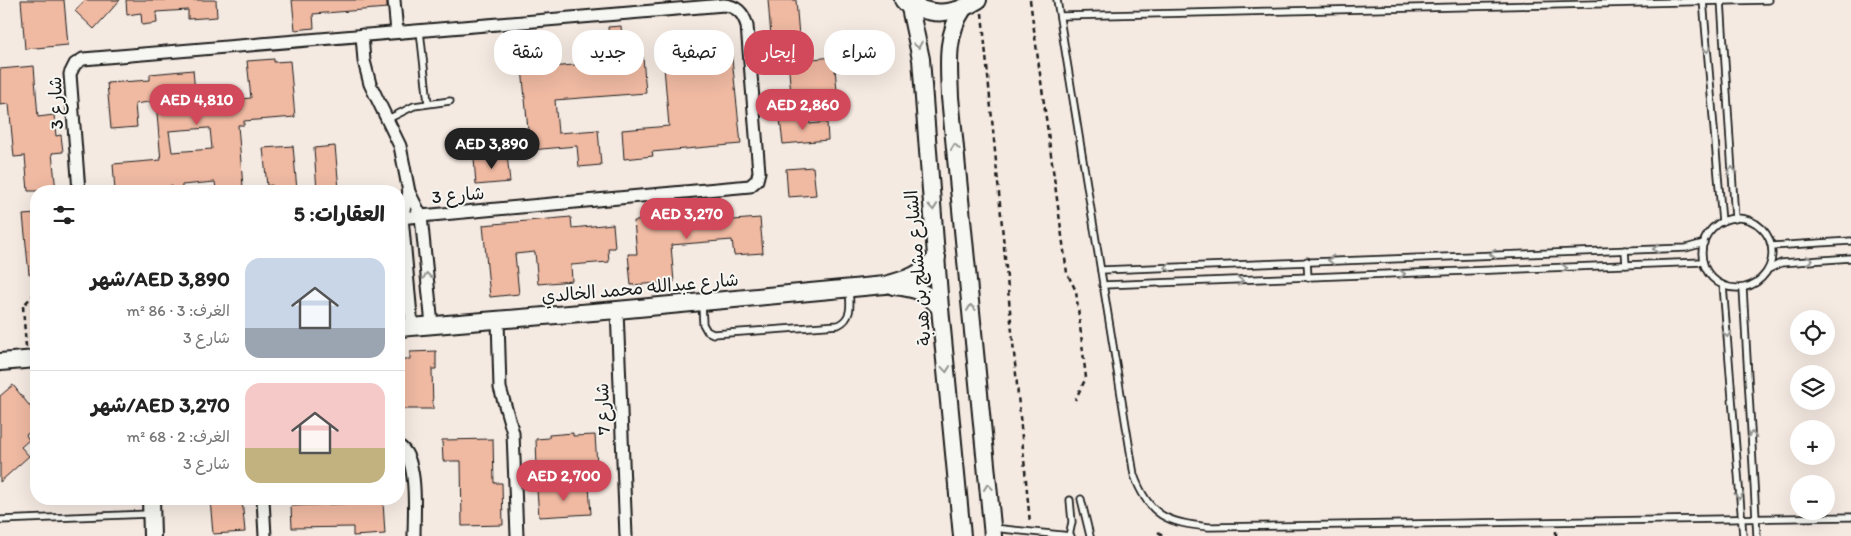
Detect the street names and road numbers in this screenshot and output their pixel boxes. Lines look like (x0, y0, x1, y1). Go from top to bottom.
street label: شارع 3 (44, 76, 69, 130)
street label: شارع 3 (431, 182, 485, 209)
street label: الشارع مشلح بن هدبة (900, 189, 937, 347)
street label: شارع عبدالله محمد الخالدي (540, 268, 740, 310)
street label: شارع 7 (591, 383, 616, 435)

